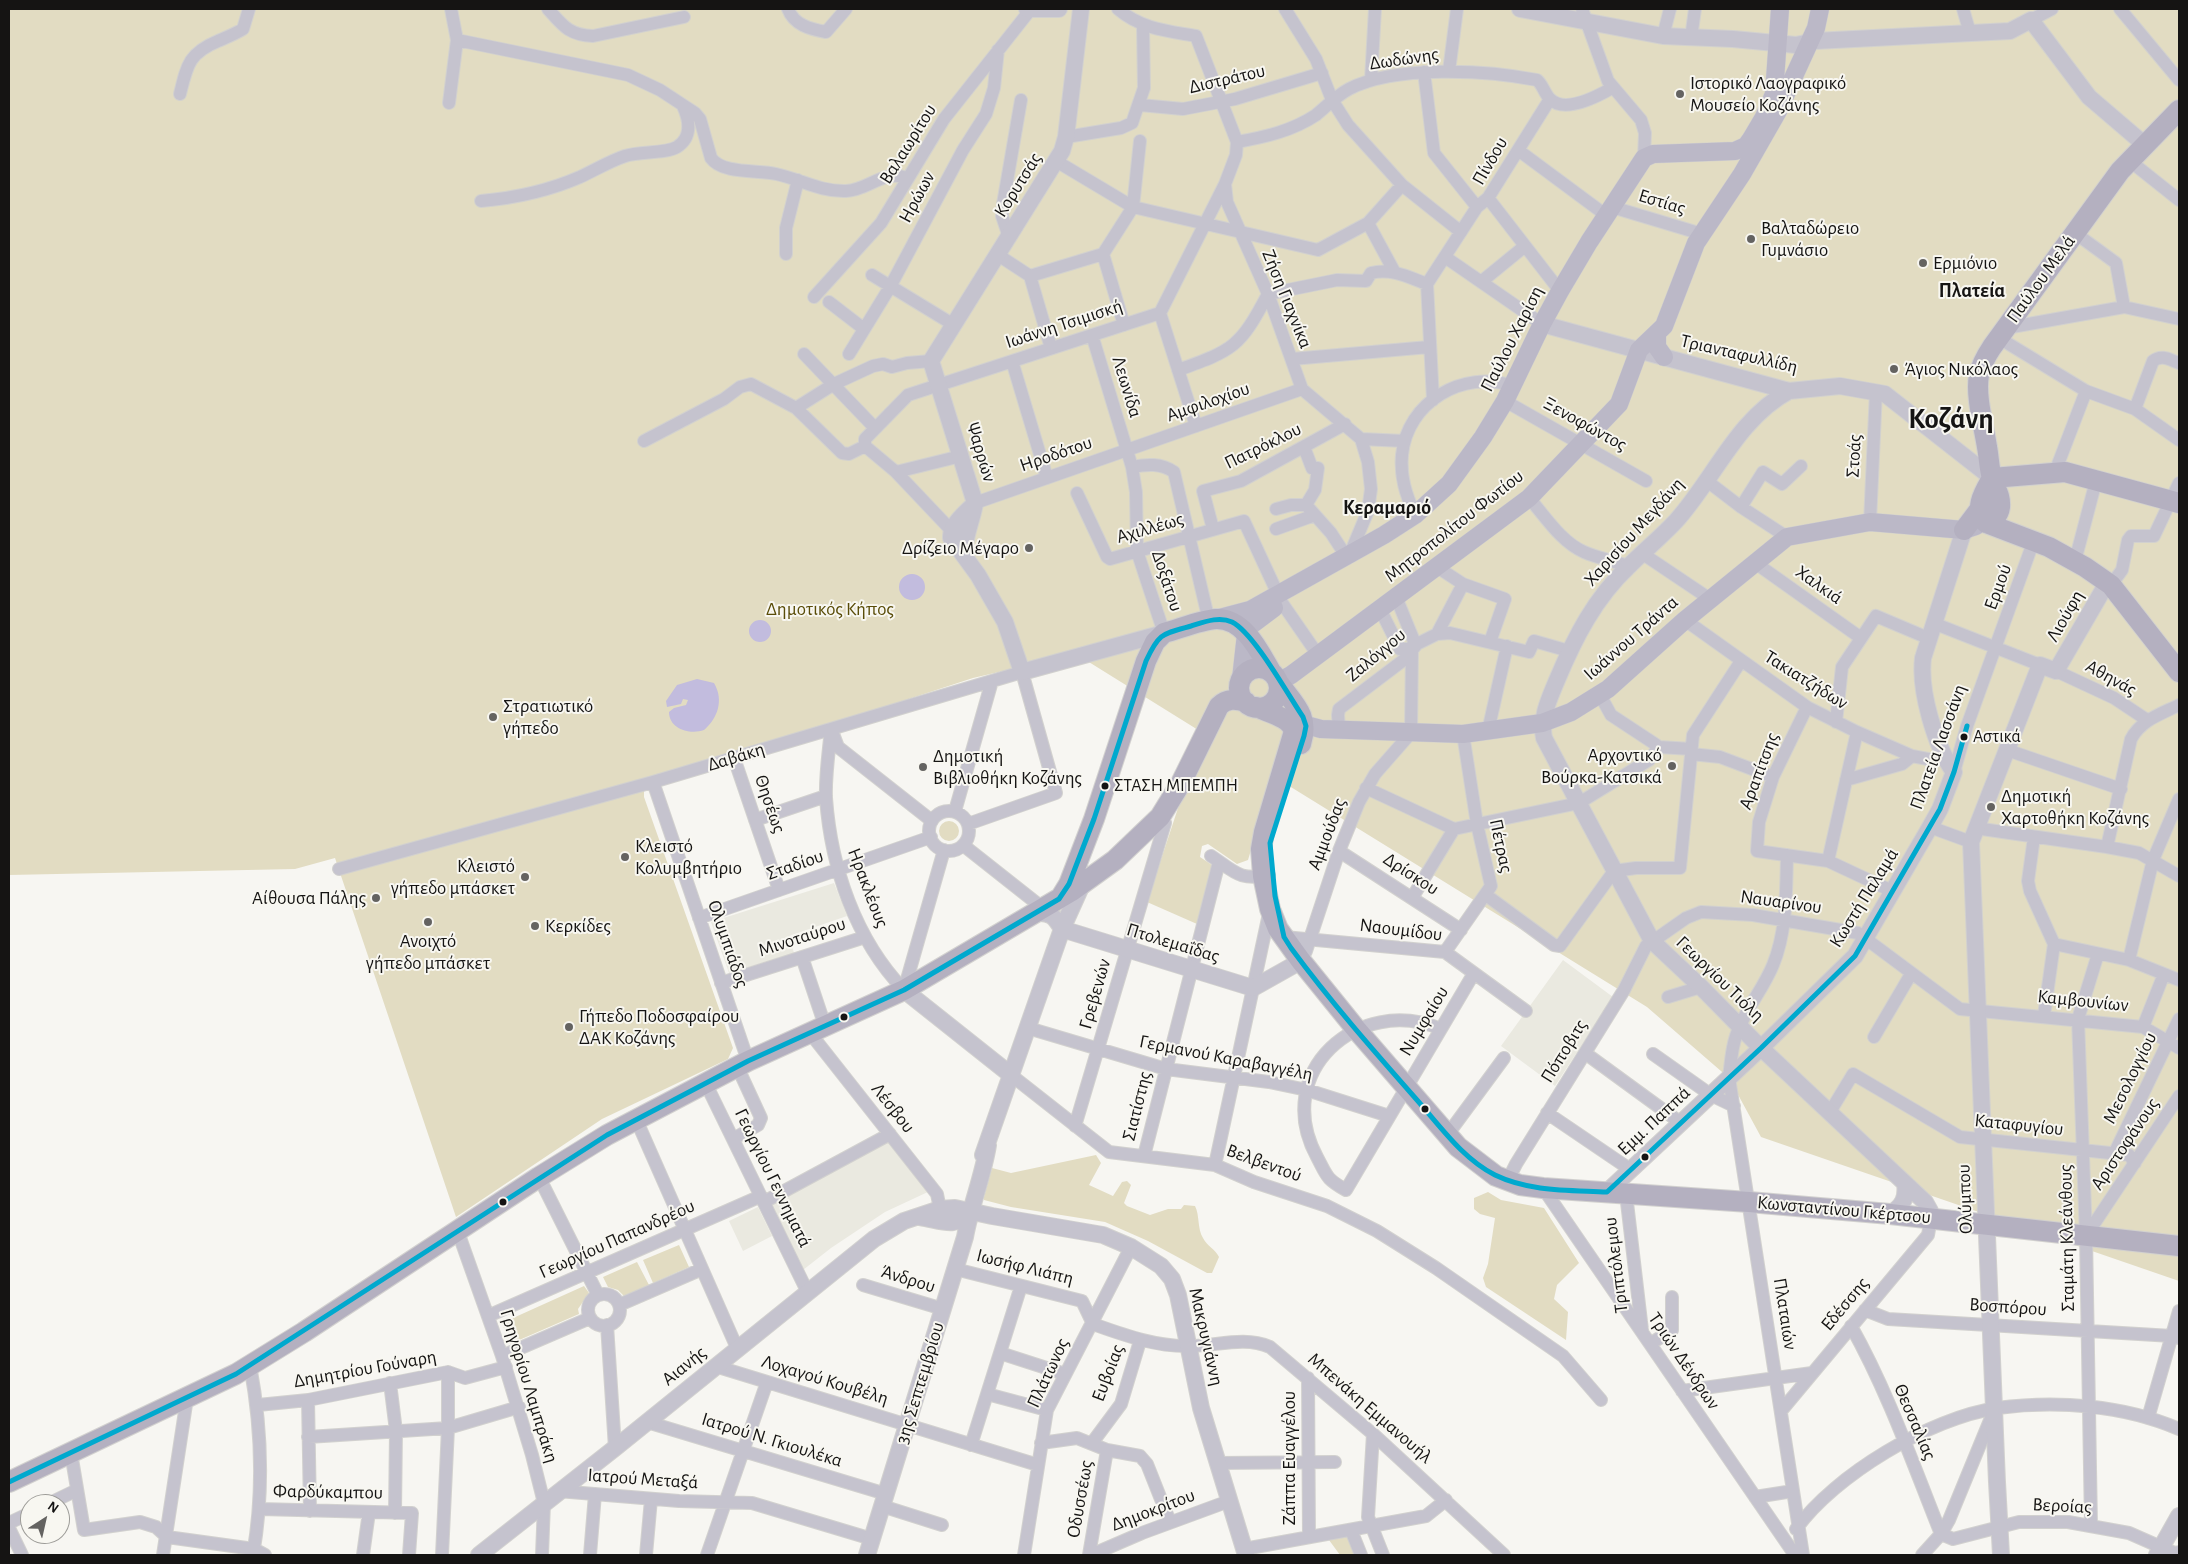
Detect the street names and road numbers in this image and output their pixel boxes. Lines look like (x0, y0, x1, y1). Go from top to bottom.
street label: Δωδώνης (1368, 43, 1440, 75)
street label: Διστράτου (1187, 59, 1267, 99)
street label: Βαλαωρίτου (874, 100, 942, 188)
street label: Πίνδου (1467, 133, 1513, 189)
street label: Κορυτσάς (989, 148, 1047, 222)
street label: Ηρώων (894, 167, 940, 227)
street label: Εστίας (1636, 184, 1688, 220)
street label: Παύλου Μελά (2002, 231, 2080, 327)
street label: Ζήση Γιαχνίκα (1257, 246, 1317, 352)
street label: Παύλου Χαρίση (1476, 282, 1548, 396)
street label: Ιωάννη Τσιμισκή (1003, 294, 1125, 354)
street label: Τριανταφυλλίδη (1678, 329, 1800, 379)
street label: Λεωνίδα (1107, 354, 1147, 420)
street label: Αμφιλοχίου (1163, 377, 1253, 427)
street label: Ξενοφώντος (1539, 392, 1631, 456)
street label: Πατρόκλου (1221, 418, 1305, 474)
street label: Ψαρρών (961, 419, 1001, 485)
street label: Ηροδότου (1017, 431, 1095, 477)
street label: Στοάς (1841, 434, 1867, 478)
street label: Μητροπολίτου Φωτίου (1380, 465, 1528, 587)
street label: Χαρισίου Μεγδάνη (1579, 473, 1689, 591)
street label: Αχιλλέως (1114, 508, 1186, 548)
street label: Δοξάτου (1146, 548, 1188, 614)
street label: Χαλκιά (1791, 561, 1847, 609)
street label: Ερμού (1979, 561, 2017, 613)
street label: Λιούφη (2041, 586, 2089, 646)
street label: Ιωάννου Τράντα (1579, 591, 1683, 685)
street label: Ζαλόγγου (1342, 623, 1410, 687)
street label: Τακιατζήδων (1760, 645, 1852, 715)
street label: Αθηνάς (2081, 655, 2141, 701)
street label: Πλατεία Λασσάνη (1905, 681, 1971, 813)
street label: Αραπίτσης (1734, 729, 1784, 813)
street label: Δαβάκη (705, 738, 767, 776)
street label: Θησέως (749, 772, 791, 836)
street label: Αμμούδας (1303, 795, 1351, 873)
street label: Πέτρας (1484, 817, 1518, 875)
street label: Κωστή Παλαμά (1824, 844, 1904, 952)
street label: Σταδίου (763, 845, 827, 885)
street label: Ηρακλέους (842, 845, 894, 931)
street label: Δρίσκου (1379, 848, 1443, 900)
street label: Ναυαρίνου (1739, 885, 1823, 919)
street label: Ολυμπιάδος (702, 897, 754, 991)
street label: Μινοταύρου (755, 912, 849, 962)
street label: Ναουμίδου (1358, 914, 1444, 946)
street label: Πτολεμαΐδας (1124, 918, 1222, 968)
street label: Γεωργίου Τιόλη (1671, 931, 1769, 1027)
street label: Γρεβενών (1074, 956, 1116, 1032)
street label: Νυμφαίου (1394, 982, 1454, 1060)
street label: Καμβουνίων (2036, 985, 2130, 1017)
street label: Πόποβιτς (1536, 1015, 1592, 1087)
street label: Μεσολογγίου (2098, 1029, 2162, 1127)
street label: Γερμανού Καραβαγγέλη (1137, 1030, 1315, 1086)
street label: Σιατίστης (1117, 1069, 1157, 1143)
street label: Λέσβου (866, 1078, 920, 1138)
street label: Εμμ. Παππά (1613, 1082, 1695, 1160)
street label: Αριστοφάνους (2086, 1094, 2164, 1194)
street label: Γεωργίου Γεννηματά (729, 1105, 817, 1251)
street label: Καταφυγίου (1973, 1109, 2065, 1141)
street label: Βελβεντού (1223, 1139, 1305, 1187)
street label: Ολύμπου (1952, 1164, 1978, 1234)
street label: Σταμάτη Κλεάνθους (2054, 1164, 2080, 1312)
street label: Κωνσταντίνου Γκέρτσου (1756, 1191, 1932, 1229)
street label: Γεωργίου Παπανδρέου (536, 1194, 698, 1284)
street label: Τριπτόλεμου (1599, 1216, 1633, 1314)
street label: Ιωσήφ Λιάπη (974, 1244, 1076, 1290)
street label: Άνδρου (878, 1260, 938, 1298)
street label: Εδέσσης (1816, 1273, 1874, 1335)
street label: Πλαταιών (1768, 1276, 1802, 1352)
street label: Μακρυγιάννη (1184, 1286, 1228, 1388)
street label: Βοσπόρου (1969, 1293, 2047, 1321)
street label: Γρηγορίου Λαμπράκη (495, 1307, 563, 1465)
street label: Τριών Δένδρων (1643, 1308, 1725, 1414)
street label: 3ης Σεπτεμβρίου (891, 1319, 949, 1447)
street label: Πλάτωνος (1022, 1335, 1074, 1411)
street label: Αιανής (657, 1341, 711, 1391)
street label: Ευβoίας (1087, 1341, 1129, 1405)
street label: Δημητρίου Γούναρη (292, 1345, 438, 1393)
street label: Μπενάκη Εμμανουήλ (1303, 1348, 1437, 1468)
street label: Λοχαγού Κουβέλη (759, 1350, 891, 1410)
street label: Θεσσαλίας (1889, 1380, 1941, 1464)
street label: Ζάππα Ευαγγέλου (1278, 1391, 1300, 1525)
street label: Ιατρού N. Γκιουλέκα (699, 1408, 845, 1472)
street label: Οδυσσέως (1062, 1459, 1098, 1539)
street label: Ιατρού Μεταξά (587, 1464, 699, 1494)
street label: Φαρδύκαμπου (273, 1480, 383, 1504)
street label: Δημοκρίτου (1108, 1484, 1198, 1536)
street label: Βεροίας (2032, 1493, 2092, 1519)

